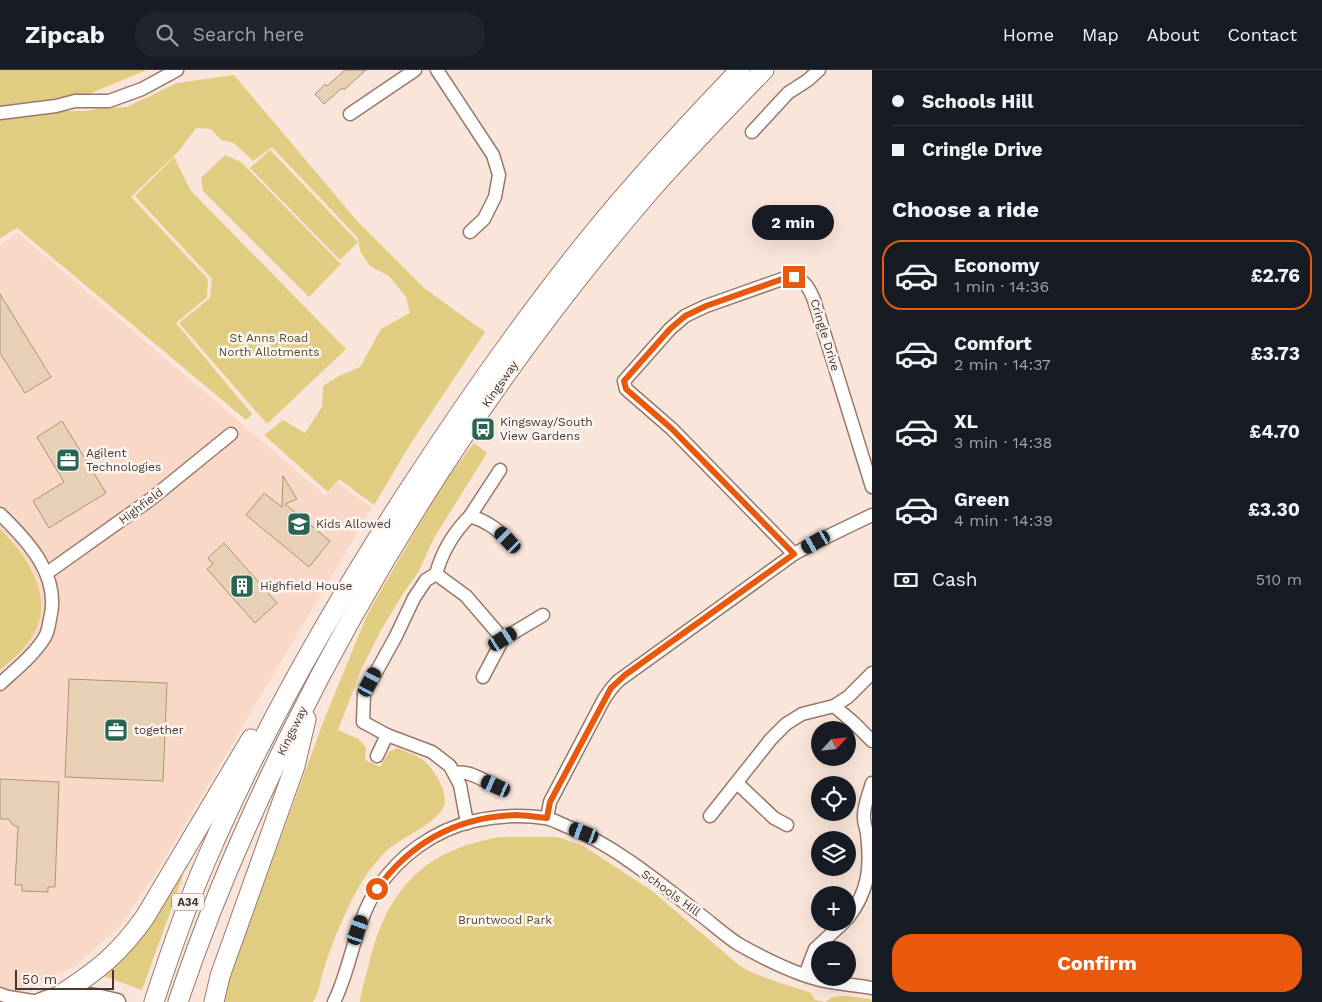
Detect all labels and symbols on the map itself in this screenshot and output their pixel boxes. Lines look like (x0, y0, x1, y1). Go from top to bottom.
callout: 2 min (753, 204, 835, 240)
route end (783, 266, 805, 288)
street label: Cringle Drive (807, 297, 843, 373)
park label: St Anns Road North Allotments (219, 331, 319, 359)
street label: Kingsway (479, 357, 522, 410)
place label: Kingsway/South View Gardens (500, 415, 593, 443)
bus stop icon: Kingsway/South View Gardens (470, 416, 496, 442)
place label: Agilent Technologies (86, 446, 161, 474)
office icon: Agilent Technologies (55, 447, 81, 473)
street label: Highfield (116, 485, 166, 527)
school or university icon: Kids Allowed (286, 511, 312, 537)
place label: Kids Allowed (316, 517, 391, 531)
car (492, 524, 523, 556)
car (799, 528, 832, 556)
building icon: Highfield House (229, 573, 255, 599)
place label: Highfield House (260, 579, 352, 593)
car (486, 625, 519, 653)
car (356, 665, 383, 699)
street label: Kingsway (274, 703, 310, 758)
office icon: together (103, 717, 129, 743)
north arrow (811, 721, 856, 766)
place label: together (134, 723, 184, 737)
car (479, 773, 512, 799)
car (567, 821, 600, 845)
street label: Schools Hill (639, 867, 704, 919)
route start (366, 878, 388, 900)
road number: A34 (172, 894, 204, 910)
car (346, 913, 369, 947)
park label: Bruntwood Park (458, 913, 552, 927)
scale bar (15, 967, 114, 990)

